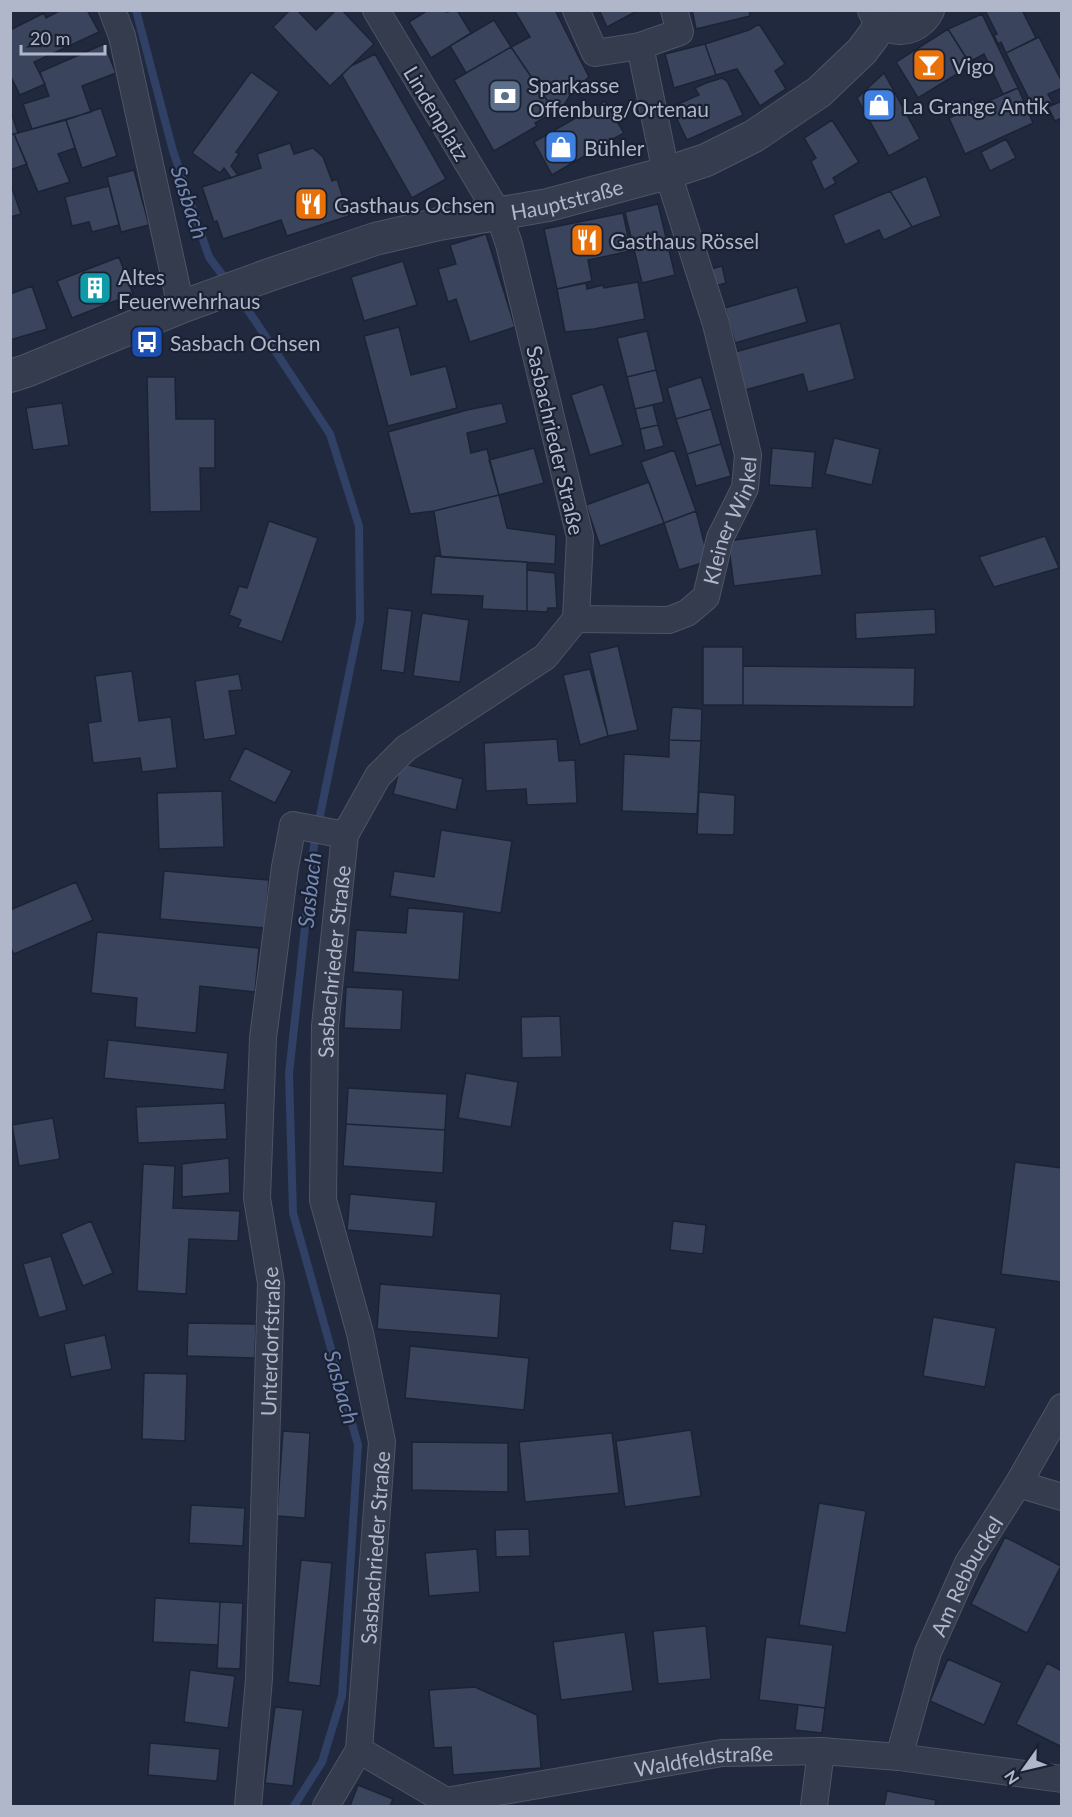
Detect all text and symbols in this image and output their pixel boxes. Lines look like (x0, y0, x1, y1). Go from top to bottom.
scale bar (21, 18, 105, 56)
text: 20 m (30, 27, 70, 49)
bar icon: Vigo (911, 47, 947, 83)
place label: Vigo (952, 53, 994, 78)
street label: Lindenplatz (399, 61, 475, 165)
place label: Sparkasse Offenburg/Ortenau (528, 72, 709, 121)
bank icon: Sparkasse Offenburg/Ortenau (487, 78, 523, 114)
shop icon: La Grange Antik (861, 87, 897, 123)
place label: La Grange Antik (902, 93, 1050, 118)
shop icon: Bühler (543, 129, 579, 165)
place label: Bühler (584, 135, 645, 160)
water label: Sasbach (165, 162, 215, 242)
street label: Hauptstraße (509, 173, 626, 224)
restaurant icon: Gasthaus Ochsen (293, 186, 329, 222)
place label: Gasthaus Ochsen (334, 192, 495, 217)
restaurant icon: Gasthaus Rössel (569, 222, 605, 258)
place label: Gasthaus Rössel (610, 228, 759, 253)
place label: Altes Feuerwehrhaus (118, 264, 260, 313)
building icon: Altes Feuerwehrhaus (77, 270, 113, 306)
bus stop icon: Sasbach Ochsen (129, 324, 165, 360)
place label: Sasbach Ochsen (170, 330, 320, 355)
street label: Sasbachrieder Straße (522, 343, 590, 537)
street label: Kleiner Winkel (697, 455, 760, 587)
water label: Sasbach (292, 851, 326, 929)
street label: Sasbachrieder Straße (312, 864, 354, 1058)
street label: Unterdorfstraße (254, 1265, 284, 1417)
water label: Sasbach (319, 1347, 365, 1427)
street label: Sasbachrieder Straße (354, 1450, 394, 1645)
street label: Am Rebbuckel (924, 1511, 1007, 1640)
street label: Waldfeldstraße (632, 1739, 773, 1781)
north arrow (994, 1739, 1054, 1799)
text: N (1000, 1767, 1022, 1788)

